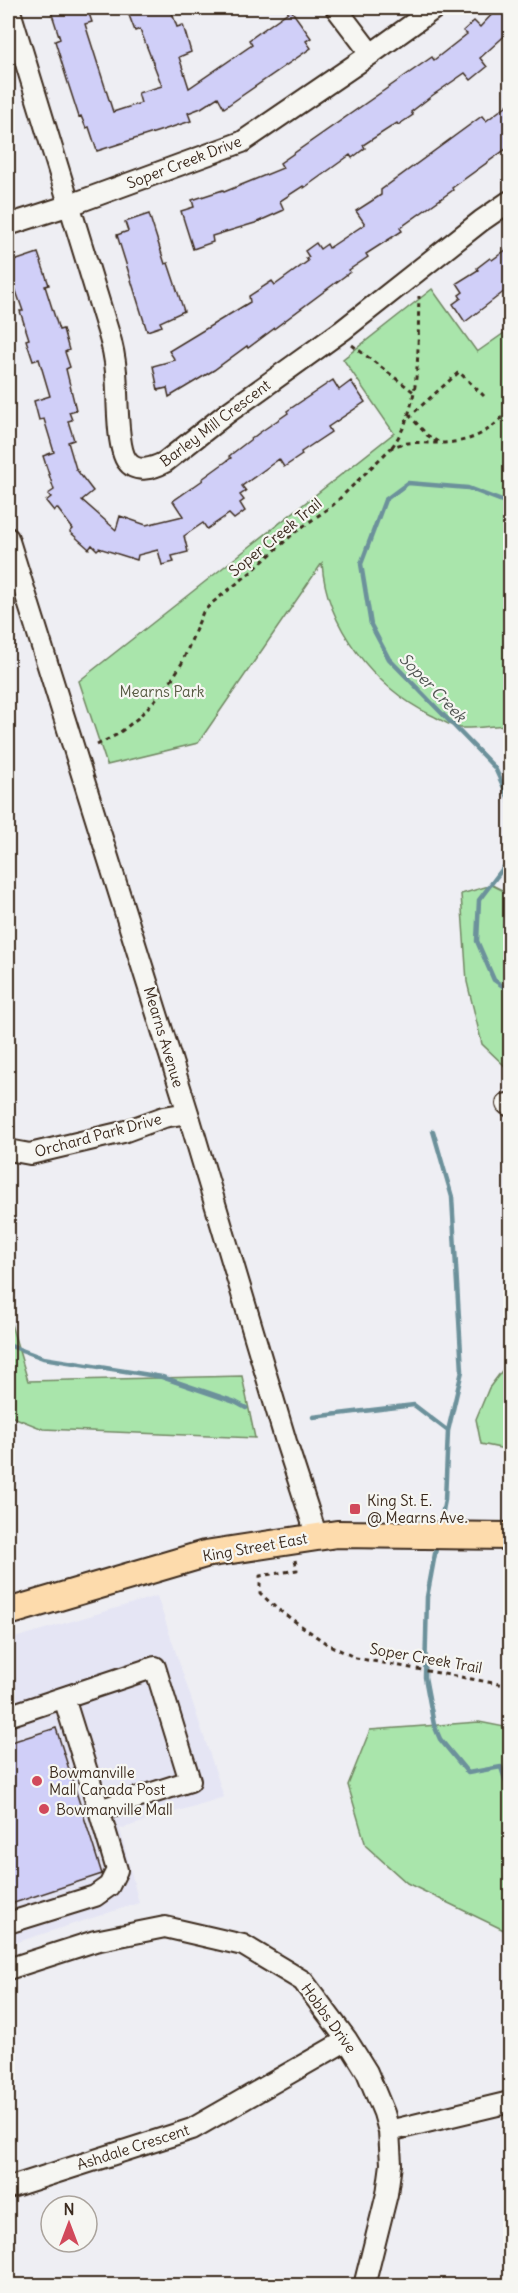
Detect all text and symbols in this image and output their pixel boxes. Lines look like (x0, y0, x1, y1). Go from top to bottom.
street label: Soper Creek Drive (124, 131, 244, 193)
street label: Barley Mill Crescent (156, 375, 274, 471)
street label: Soper Creek Trail (225, 494, 325, 580)
water label: Soper Creek (395, 648, 472, 727)
park label: Mearns Park (120, 682, 205, 701)
street label: Mearns Avenue (140, 984, 188, 1090)
street label: Orchard Park Drive (32, 1109, 164, 1161)
place label: King St. E. @ Mearns Ave. (367, 1491, 468, 1527)
marker: King St. E. @ Mearns Ave. (348, 1502, 362, 1516)
street label: King Street East (201, 1528, 309, 1566)
street label: Soper Creek Trail (368, 1639, 484, 1677)
place label: Bowmanville Mall Canada Post (49, 1763, 165, 1799)
marker: Bowmanville Mall Canada Post (30, 1774, 44, 1788)
place label: Bowmanville Mall (56, 1800, 173, 1819)
marker: Bowmanville Mall (37, 1802, 51, 1816)
street label: Hobbs Drive (297, 1979, 361, 2057)
street label: Ashdale Crescent (74, 2120, 192, 2174)
north arrow (39, 2194, 99, 2254)
text: N (63, 2199, 75, 2219)

